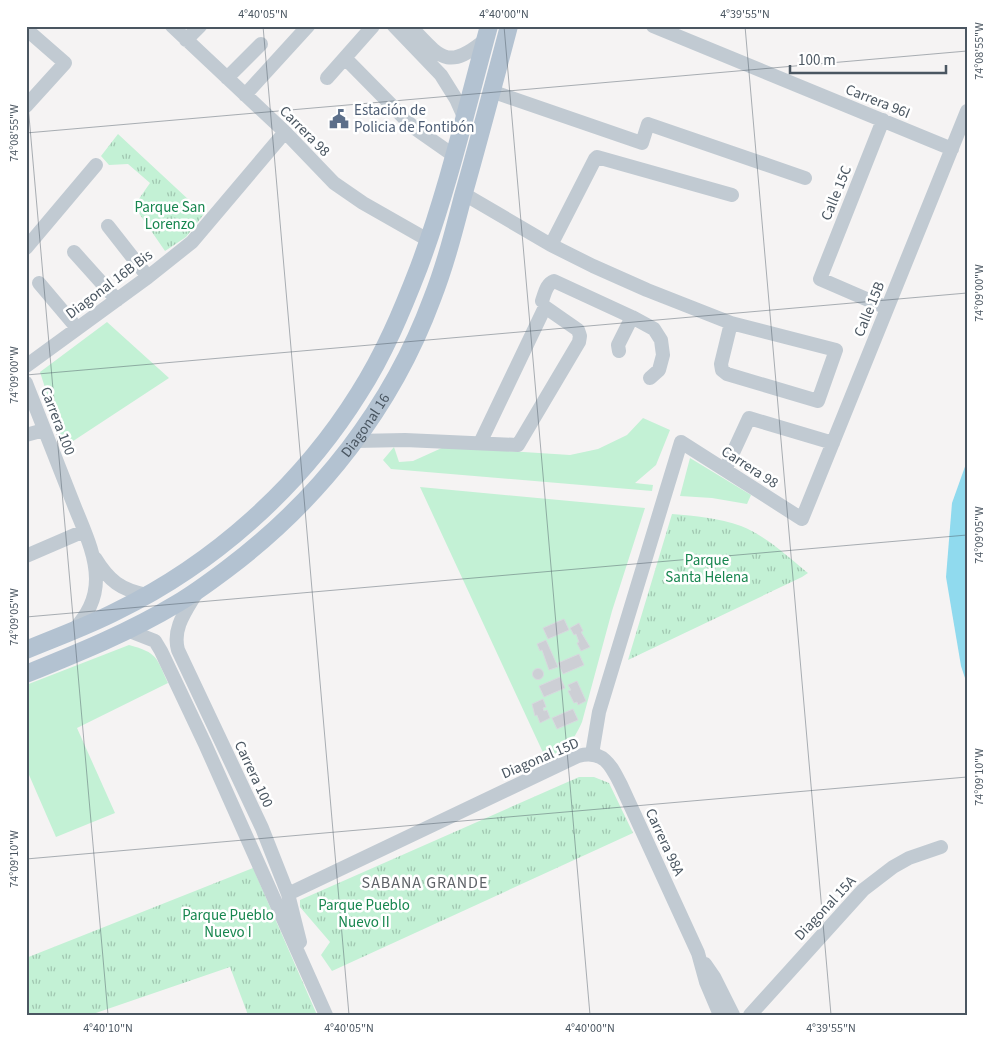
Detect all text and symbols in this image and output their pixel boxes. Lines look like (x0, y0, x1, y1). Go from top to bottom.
text: 4°40'05"N (238, 6, 288, 23)
text: 4°40'00"N (479, 6, 529, 23)
text: 4°39'55"N (720, 6, 770, 23)
text: 74°08'55"W (971, 22, 988, 80)
scale bar (790, 42, 947, 74)
text: 100 m (798, 50, 836, 71)
street label: Carrera 96I (842, 79, 913, 124)
place label: Estación de Policia de Fontibón (354, 100, 475, 138)
street label: Carrera 98 (275, 101, 335, 161)
text: 74°08'55"W (6, 104, 23, 162)
public building icon: Estación de Policia de Fontibón (328, 108, 350, 130)
street label: Calle 15C (816, 162, 857, 224)
park label: Parque San Lorenzo (134, 197, 206, 235)
street label: Diagonal 16B Bis (61, 245, 157, 324)
text: 74°09'00"W (971, 264, 988, 322)
street label: Calle 15B (849, 278, 890, 340)
text: 74°09'00"W (6, 346, 23, 404)
street label: Carrera 100 (35, 384, 80, 458)
street label: Diagonal 16 (336, 389, 395, 462)
street label: Carrera 98 (717, 441, 782, 494)
text: 74°09'05"W (971, 506, 988, 564)
park label: Parque Santa Helena (665, 550, 749, 588)
text: 74°09'05"W (6, 588, 23, 646)
street label: Diagonal 15D (498, 733, 582, 784)
street label: Carrera 100 (229, 737, 278, 811)
text: 74°09'10"W (971, 748, 988, 806)
street label: Carrera 98A (640, 805, 690, 880)
text: 74°09'10"W (6, 830, 23, 888)
street label: Diagonal 15A (790, 871, 861, 945)
district label: SABANA GRANDE (362, 872, 488, 894)
park label: Parque Pueblo Nuevo II (318, 895, 410, 933)
park label: Parque Pueblo Nuevo I (182, 905, 274, 943)
text: 4°40'10"N (83, 1020, 133, 1037)
text: 4°40'05"N (324, 1020, 374, 1037)
text: 4°40'00"N (565, 1020, 615, 1037)
text: 4°39'55"N (806, 1020, 856, 1037)

